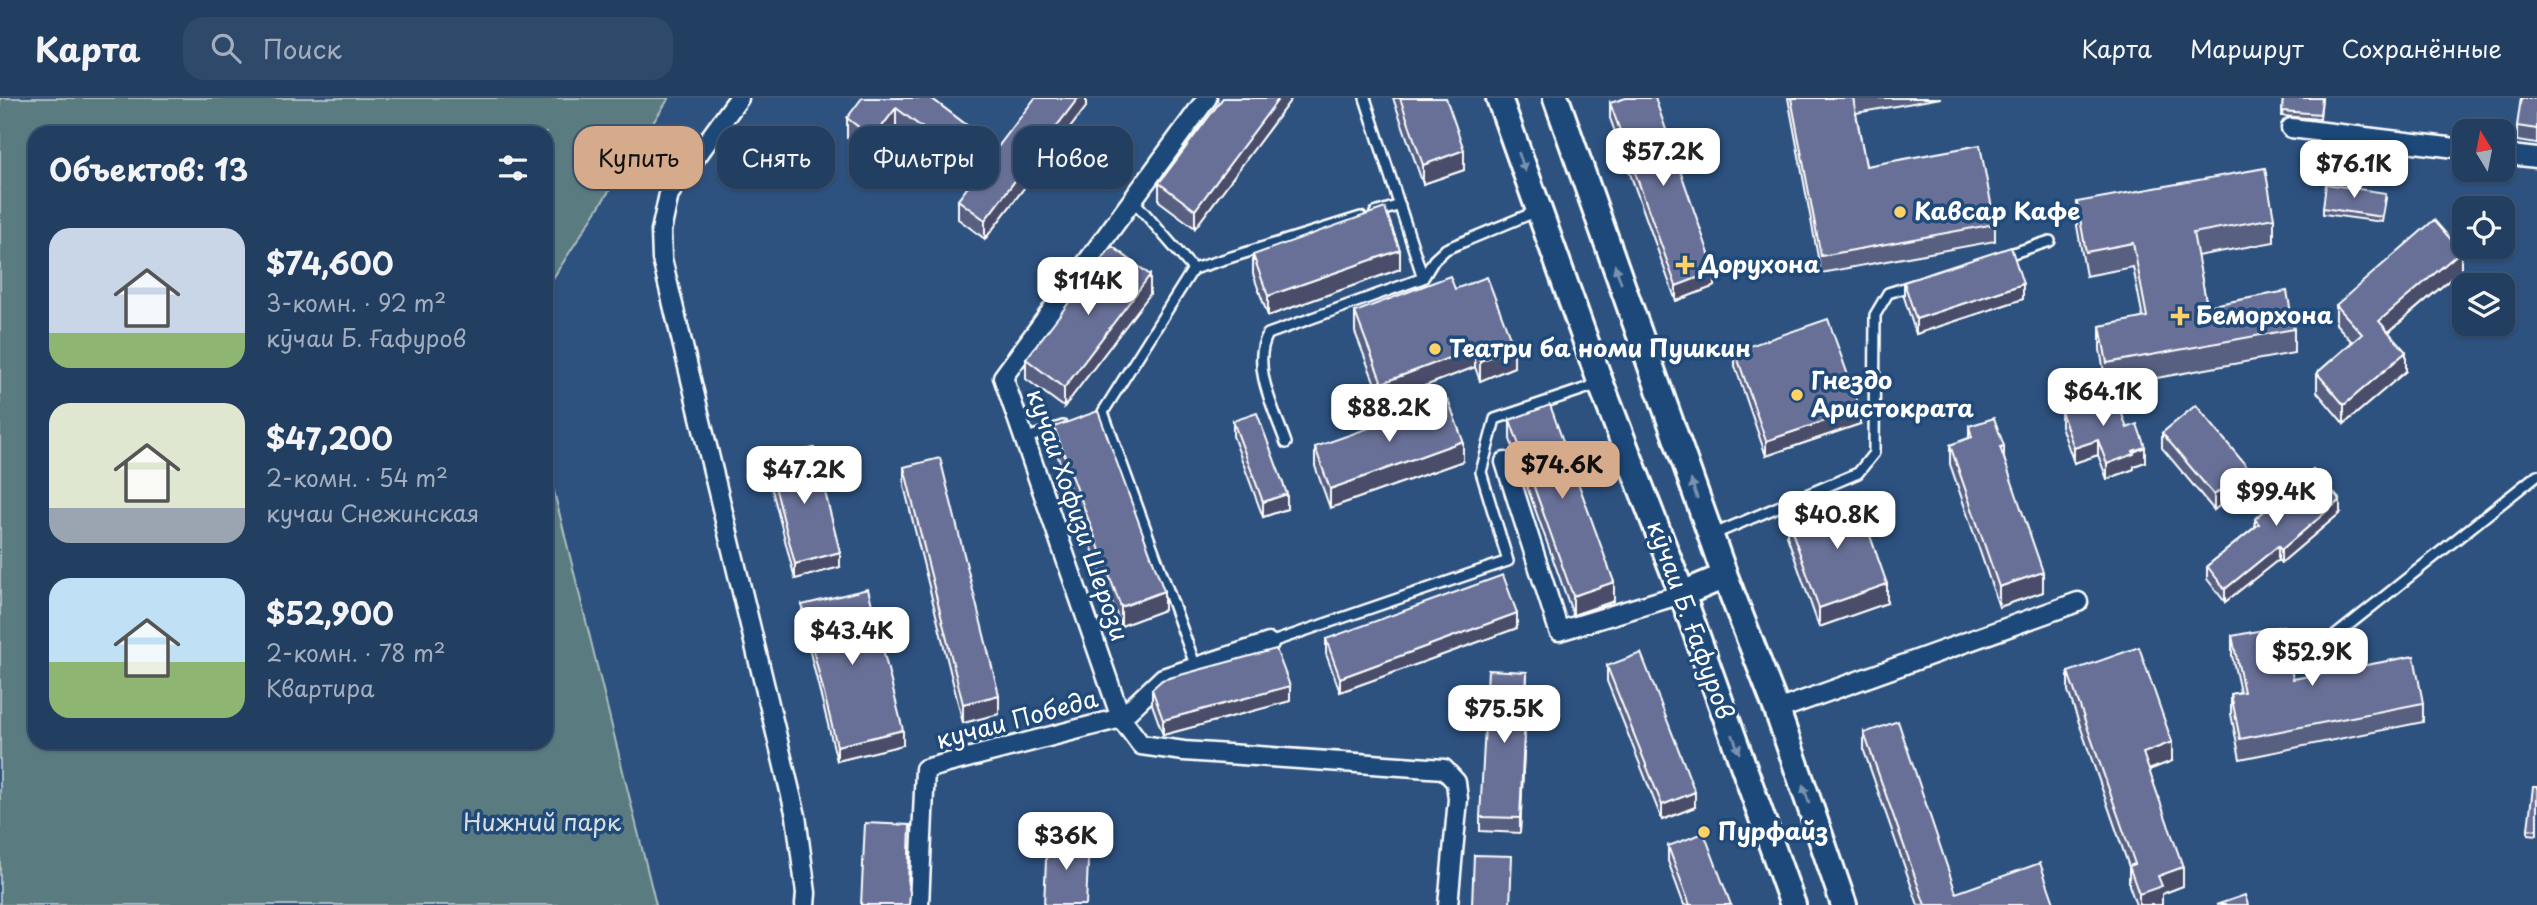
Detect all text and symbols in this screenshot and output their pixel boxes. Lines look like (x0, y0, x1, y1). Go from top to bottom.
search box (183, 17, 673, 80)
text: Карта (35, 23, 141, 73)
icon: search (207, 29, 245, 67)
text: Поиск (263, 29, 342, 68)
text: Карта (2081, 30, 2152, 66)
text: Маршрут (2190, 30, 2304, 66)
text: Сохранённые (2342, 30, 2502, 66)
north arrow (2452, 119, 2515, 182)
map controls (2452, 119, 2515, 336)
chip: Купить (574, 126, 703, 189)
chip: Снять (717, 126, 835, 189)
chip: Фильтры (849, 126, 999, 189)
chip: Новое (1013, 126, 1133, 189)
pin: $57.2K (1606, 129, 1720, 188)
text: $57.2K (1622, 133, 1704, 168)
pin: $76.1K (2297, 140, 2411, 200)
text: $76.1K (2316, 145, 2392, 180)
text: Объектов: 13 (49, 146, 248, 191)
icon: filters (494, 149, 532, 187)
one-way arrow (1517, 152, 1528, 173)
place label: Кавсар Кафе (1914, 192, 2080, 228)
button: locate (2452, 196, 2515, 259)
marker: Кавсар Кафе (1892, 204, 1908, 220)
text: $74,600 (266, 240, 394, 285)
place label: Дорухона (1698, 245, 1821, 281)
icon: home (105, 256, 189, 340)
marker: Дорухона (1677, 257, 1693, 273)
pin: $114K (1039, 258, 1137, 317)
text: $114K (1053, 262, 1123, 297)
one-way arrow (1612, 264, 1623, 285)
button: layers (2452, 273, 2515, 336)
text: 3-комн. · 92 m² (266, 285, 446, 320)
place label: Беморхона (2196, 296, 2334, 332)
marker: Беморхона (2170, 306, 2190, 326)
text: кӯчаи Б. Ғафуров (266, 320, 466, 355)
place label: Театри ба номи Пушкин (1449, 329, 1751, 365)
marker: Театри ба номи Пушкин (1427, 341, 1443, 357)
place label: Гнездо Аристократа (1811, 361, 1974, 425)
pin: $64.1K (2046, 368, 2160, 428)
text: $64.1K (2064, 373, 2142, 408)
street label: кучаи Хофизи Шерози (1019, 383, 1139, 645)
pin: $88.2K (1332, 384, 1446, 444)
marker: Гнездо Аристократа (1789, 387, 1805, 403)
text: $88.2K (1347, 389, 1431, 424)
text: $47,200 (266, 415, 393, 460)
icon: home (105, 431, 189, 515)
pin: $74.6K (1505, 442, 1619, 501)
pin: $47.2K (747, 446, 861, 506)
text: $74.6K (1521, 446, 1603, 481)
text: $47.2K (763, 451, 845, 486)
text: 2-комн. · 54 m² (266, 460, 448, 495)
pin: $99.4K (2219, 468, 2333, 528)
text: $99.4K (2236, 473, 2316, 508)
one-way arrow (1688, 478, 1699, 499)
pin: $40.8K (1780, 491, 1894, 551)
text: кучаи Снежинская (266, 495, 479, 530)
text: $40.8K (1794, 496, 1880, 531)
street label: кӯчаи Б. Ғафуров (1639, 515, 1745, 724)
text: $52,900 (266, 590, 394, 635)
icon: home (105, 606, 189, 690)
pin: $43.4K (795, 608, 909, 667)
text: $43.4K (810, 612, 894, 647)
pin: $52.9K (2255, 628, 2369, 688)
text: $52.9K (2272, 633, 2352, 668)
text: 2-комн. · 78 m² (266, 635, 446, 670)
text: Квартира (266, 670, 374, 705)
street label: кучаи Победа (932, 679, 1101, 757)
pin: $75.5K (1447, 686, 1561, 745)
text: $75.5K (1464, 690, 1544, 725)
one-way arrow (1730, 733, 1741, 754)
one-way arrow (1800, 784, 1811, 805)
park label: Нижний парк (463, 803, 622, 839)
pin: $36K (1025, 812, 1107, 872)
place label: Пурфайз (1718, 812, 1828, 848)
text: $36K (1034, 817, 1098, 852)
marker: Пурфайз (1696, 824, 1712, 840)

